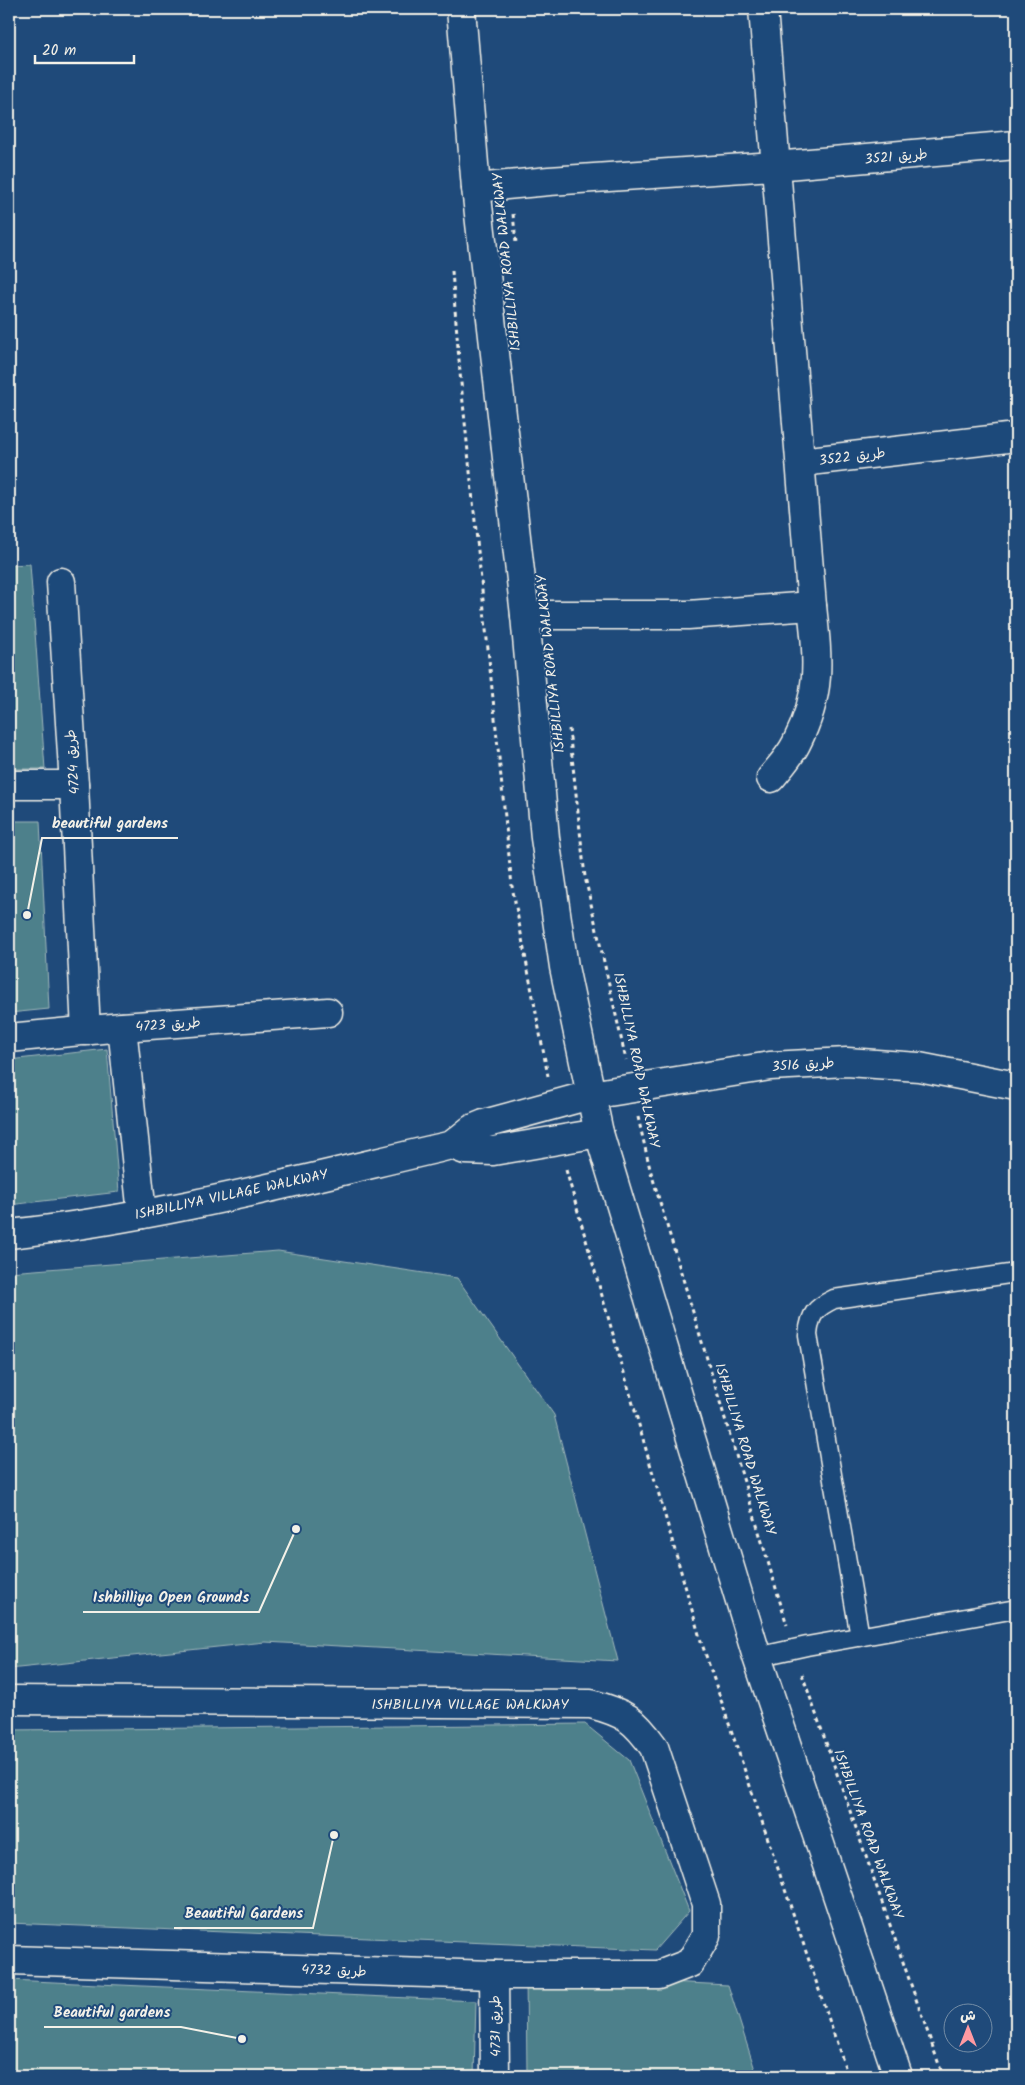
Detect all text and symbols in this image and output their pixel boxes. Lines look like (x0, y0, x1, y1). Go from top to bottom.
scale bar (35, 32, 134, 64)
text: 20 m (42, 39, 76, 63)
street label: طريق 3521 (864, 143, 928, 171)
street label: ISHBILLIYA ROAD WALKWAY (487, 171, 527, 352)
street label: طريق 3522 (818, 442, 887, 472)
street label: ISHBILLIYA ROAD WALKWAY (531, 573, 571, 754)
street label: طريق 4724 (60, 729, 86, 795)
callout: beautiful gardens (42, 808, 178, 838)
text: beautiful gardens (52, 812, 168, 836)
street label: ISHBILLIYA ROAD WALKWAY (607, 970, 666, 1151)
street label: طريق 4723 (135, 1012, 201, 1038)
street label: طريق 3516 (771, 1052, 835, 1078)
street label: ISHBILLIYA VILLAGE WALKWAY (133, 1164, 331, 1226)
street label: ISHBILLIYA ROAD WALKWAY (708, 1360, 782, 1539)
callout: Ishbilliya Open Grounds (83, 1582, 259, 1612)
text: Ishbilliya Open Grounds (93, 1586, 249, 1610)
street label: ISHBILLIYA VILLAGE WALKWAY (371, 1694, 569, 1716)
street label: ISHBILLIYA ROAD WALKWAY (827, 1746, 909, 1923)
callout: Beautiful Gardens (174, 1898, 313, 1928)
text: Beautiful Gardens (185, 1902, 303, 1926)
street label: طريق 4732 (301, 1959, 367, 1983)
street label: طريق 4731 (484, 1995, 508, 2057)
callout: Beautiful gardens (44, 1997, 181, 2027)
text: Beautiful gardens (54, 2001, 170, 2025)
north arrow (942, 2002, 992, 2052)
text: ش (960, 2005, 976, 2027)

